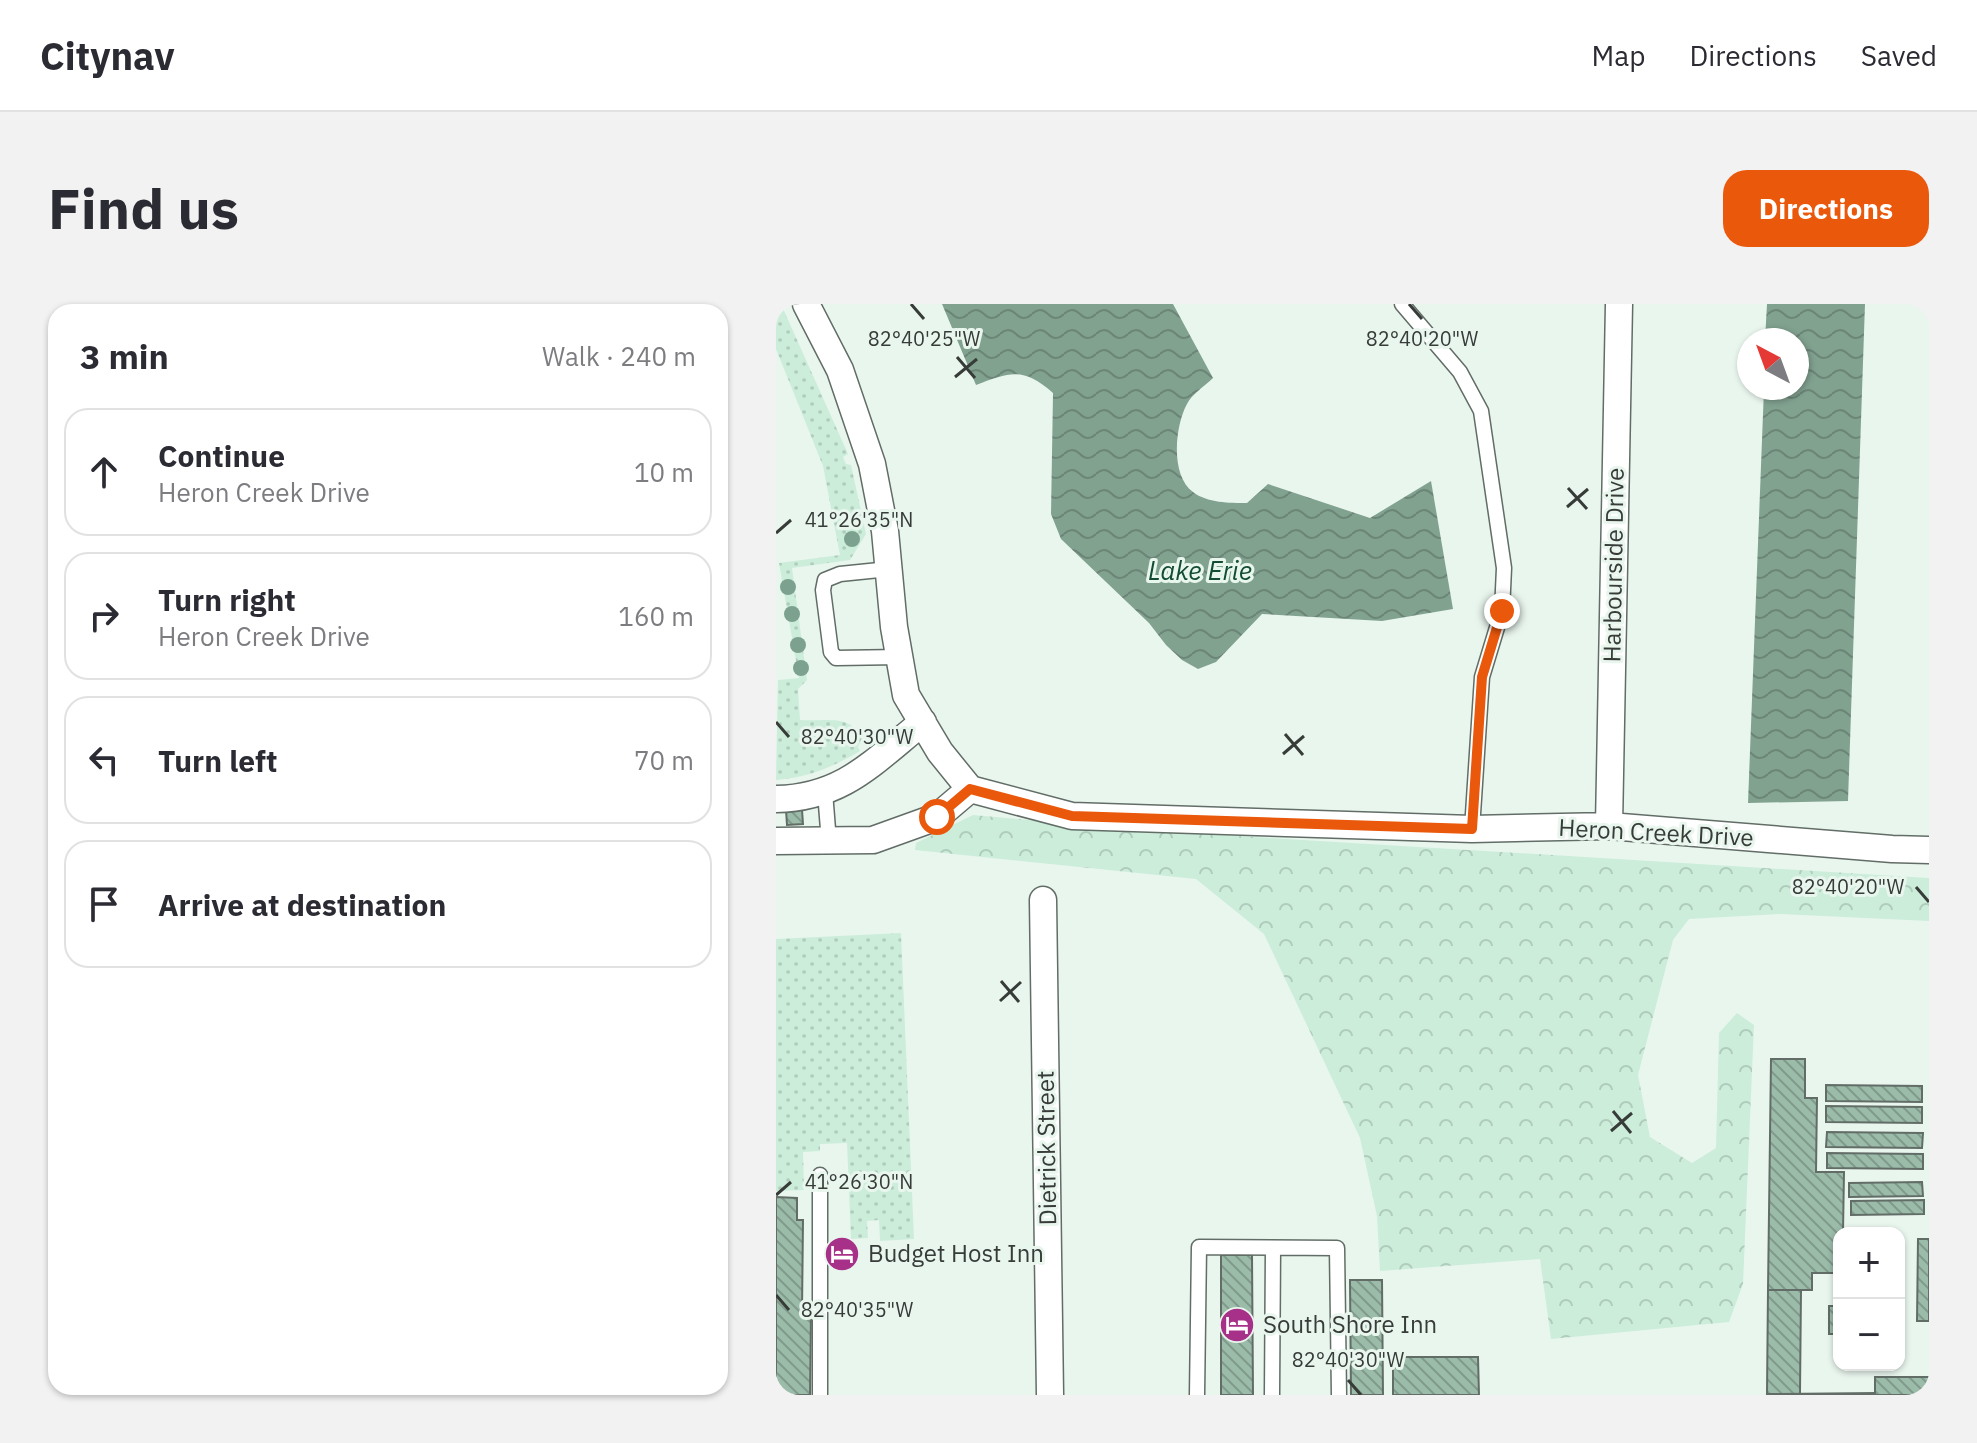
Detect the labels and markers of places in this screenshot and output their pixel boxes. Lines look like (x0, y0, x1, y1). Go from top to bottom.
hotel icon: Budget Host Inn (823, 1235, 861, 1273)
place label: Budget Host Inn (868, 1237, 1044, 1269)
hotel icon: South Shore Inn (1218, 1306, 1256, 1344)
place label: South Shore Inn (1263, 1308, 1437, 1340)

